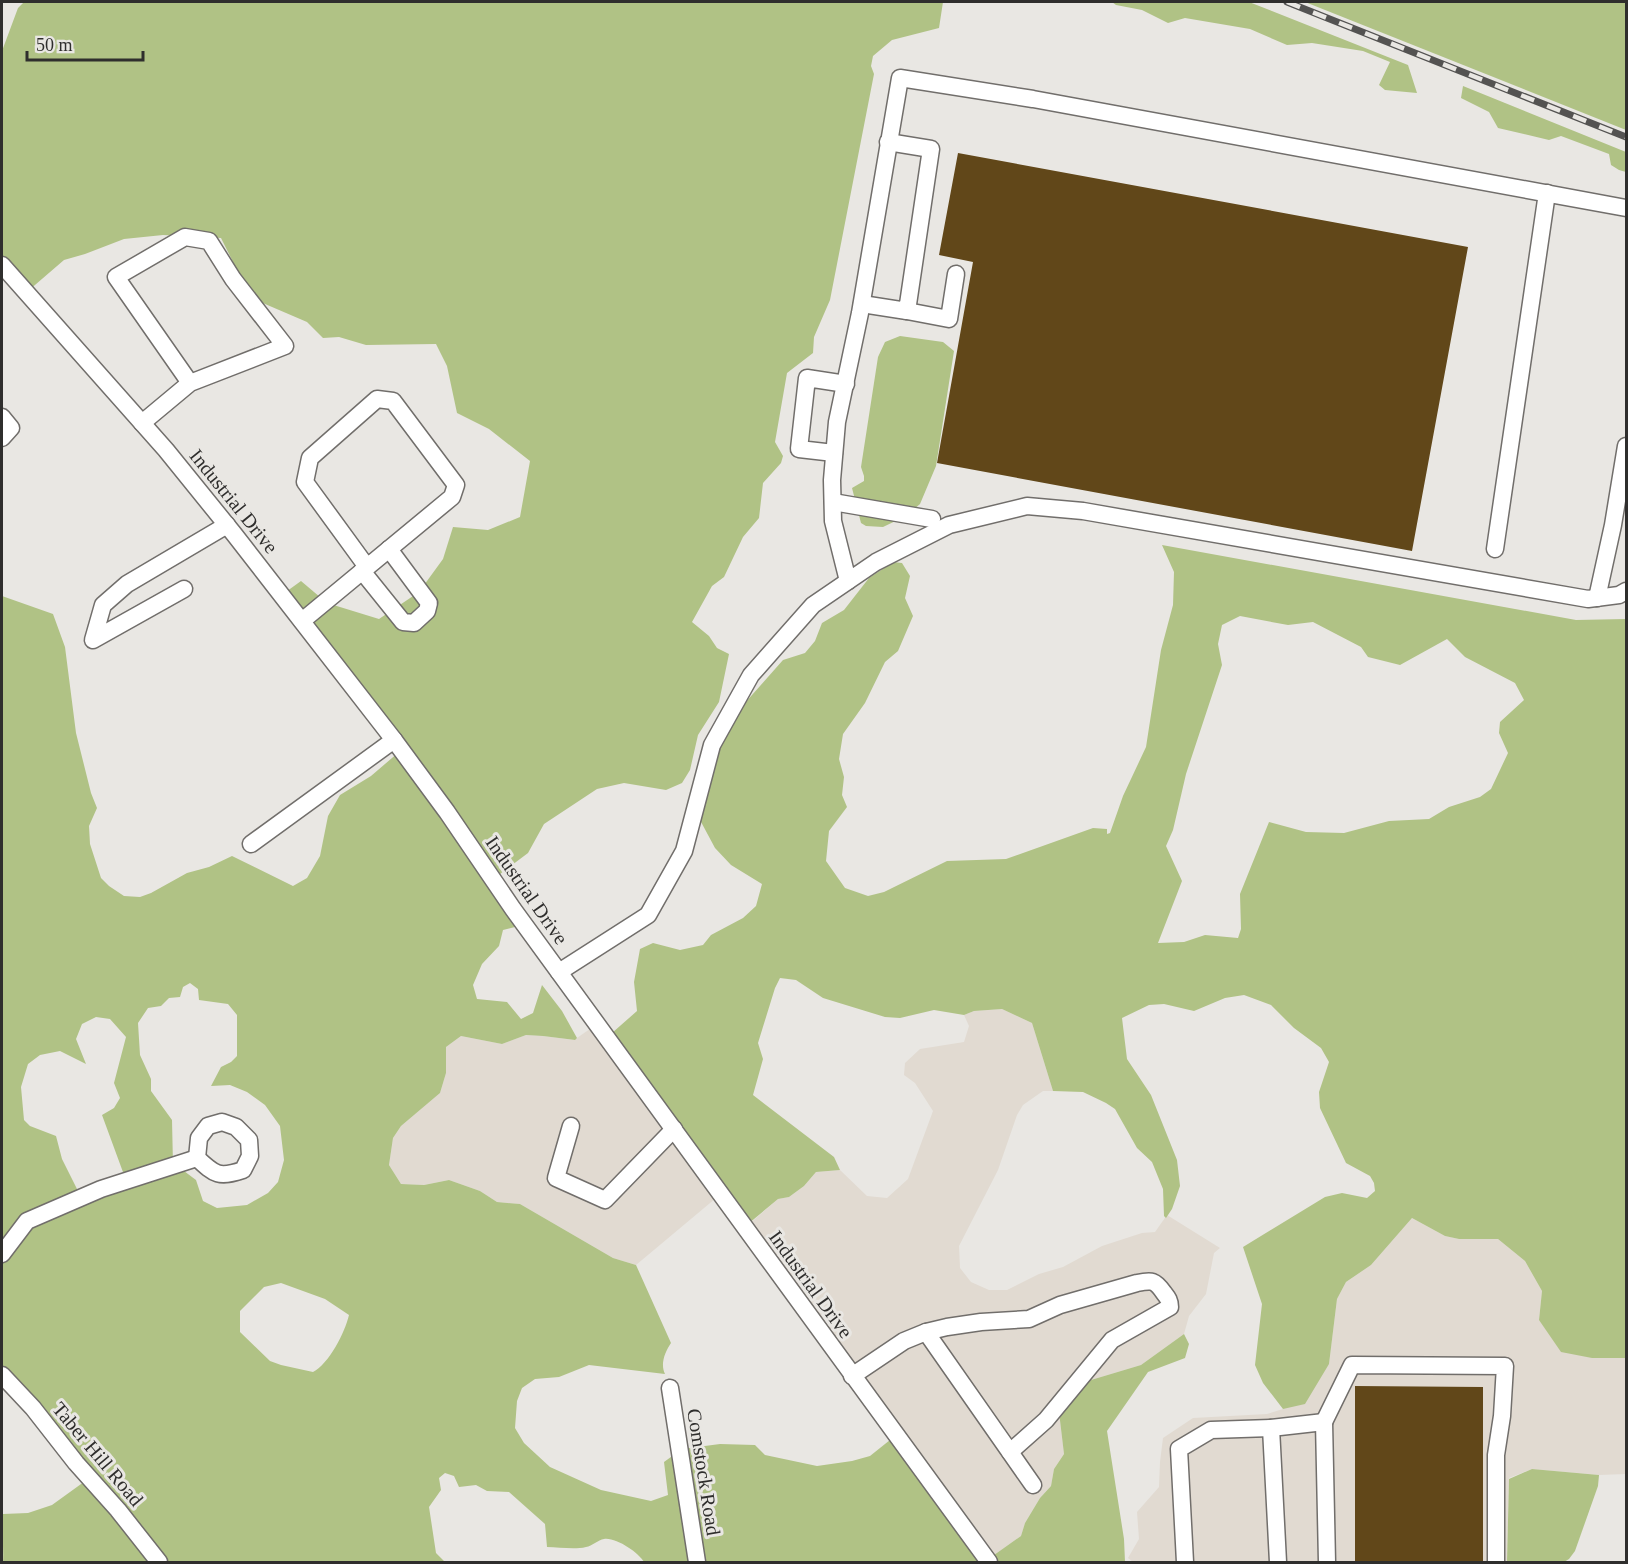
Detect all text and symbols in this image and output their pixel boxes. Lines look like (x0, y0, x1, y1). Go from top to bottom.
scale bar (27, 24, 142, 62)
text: 50 m (36, 35, 73, 55)
street label: Industrial Drive (185, 445, 283, 557)
street label: Industrial Drive (482, 832, 573, 949)
street label: Industrial Drive (765, 1226, 857, 1342)
street label: Taber Hill Road (48, 1398, 148, 1510)
street label: Comstock Road (683, 1407, 725, 1537)

